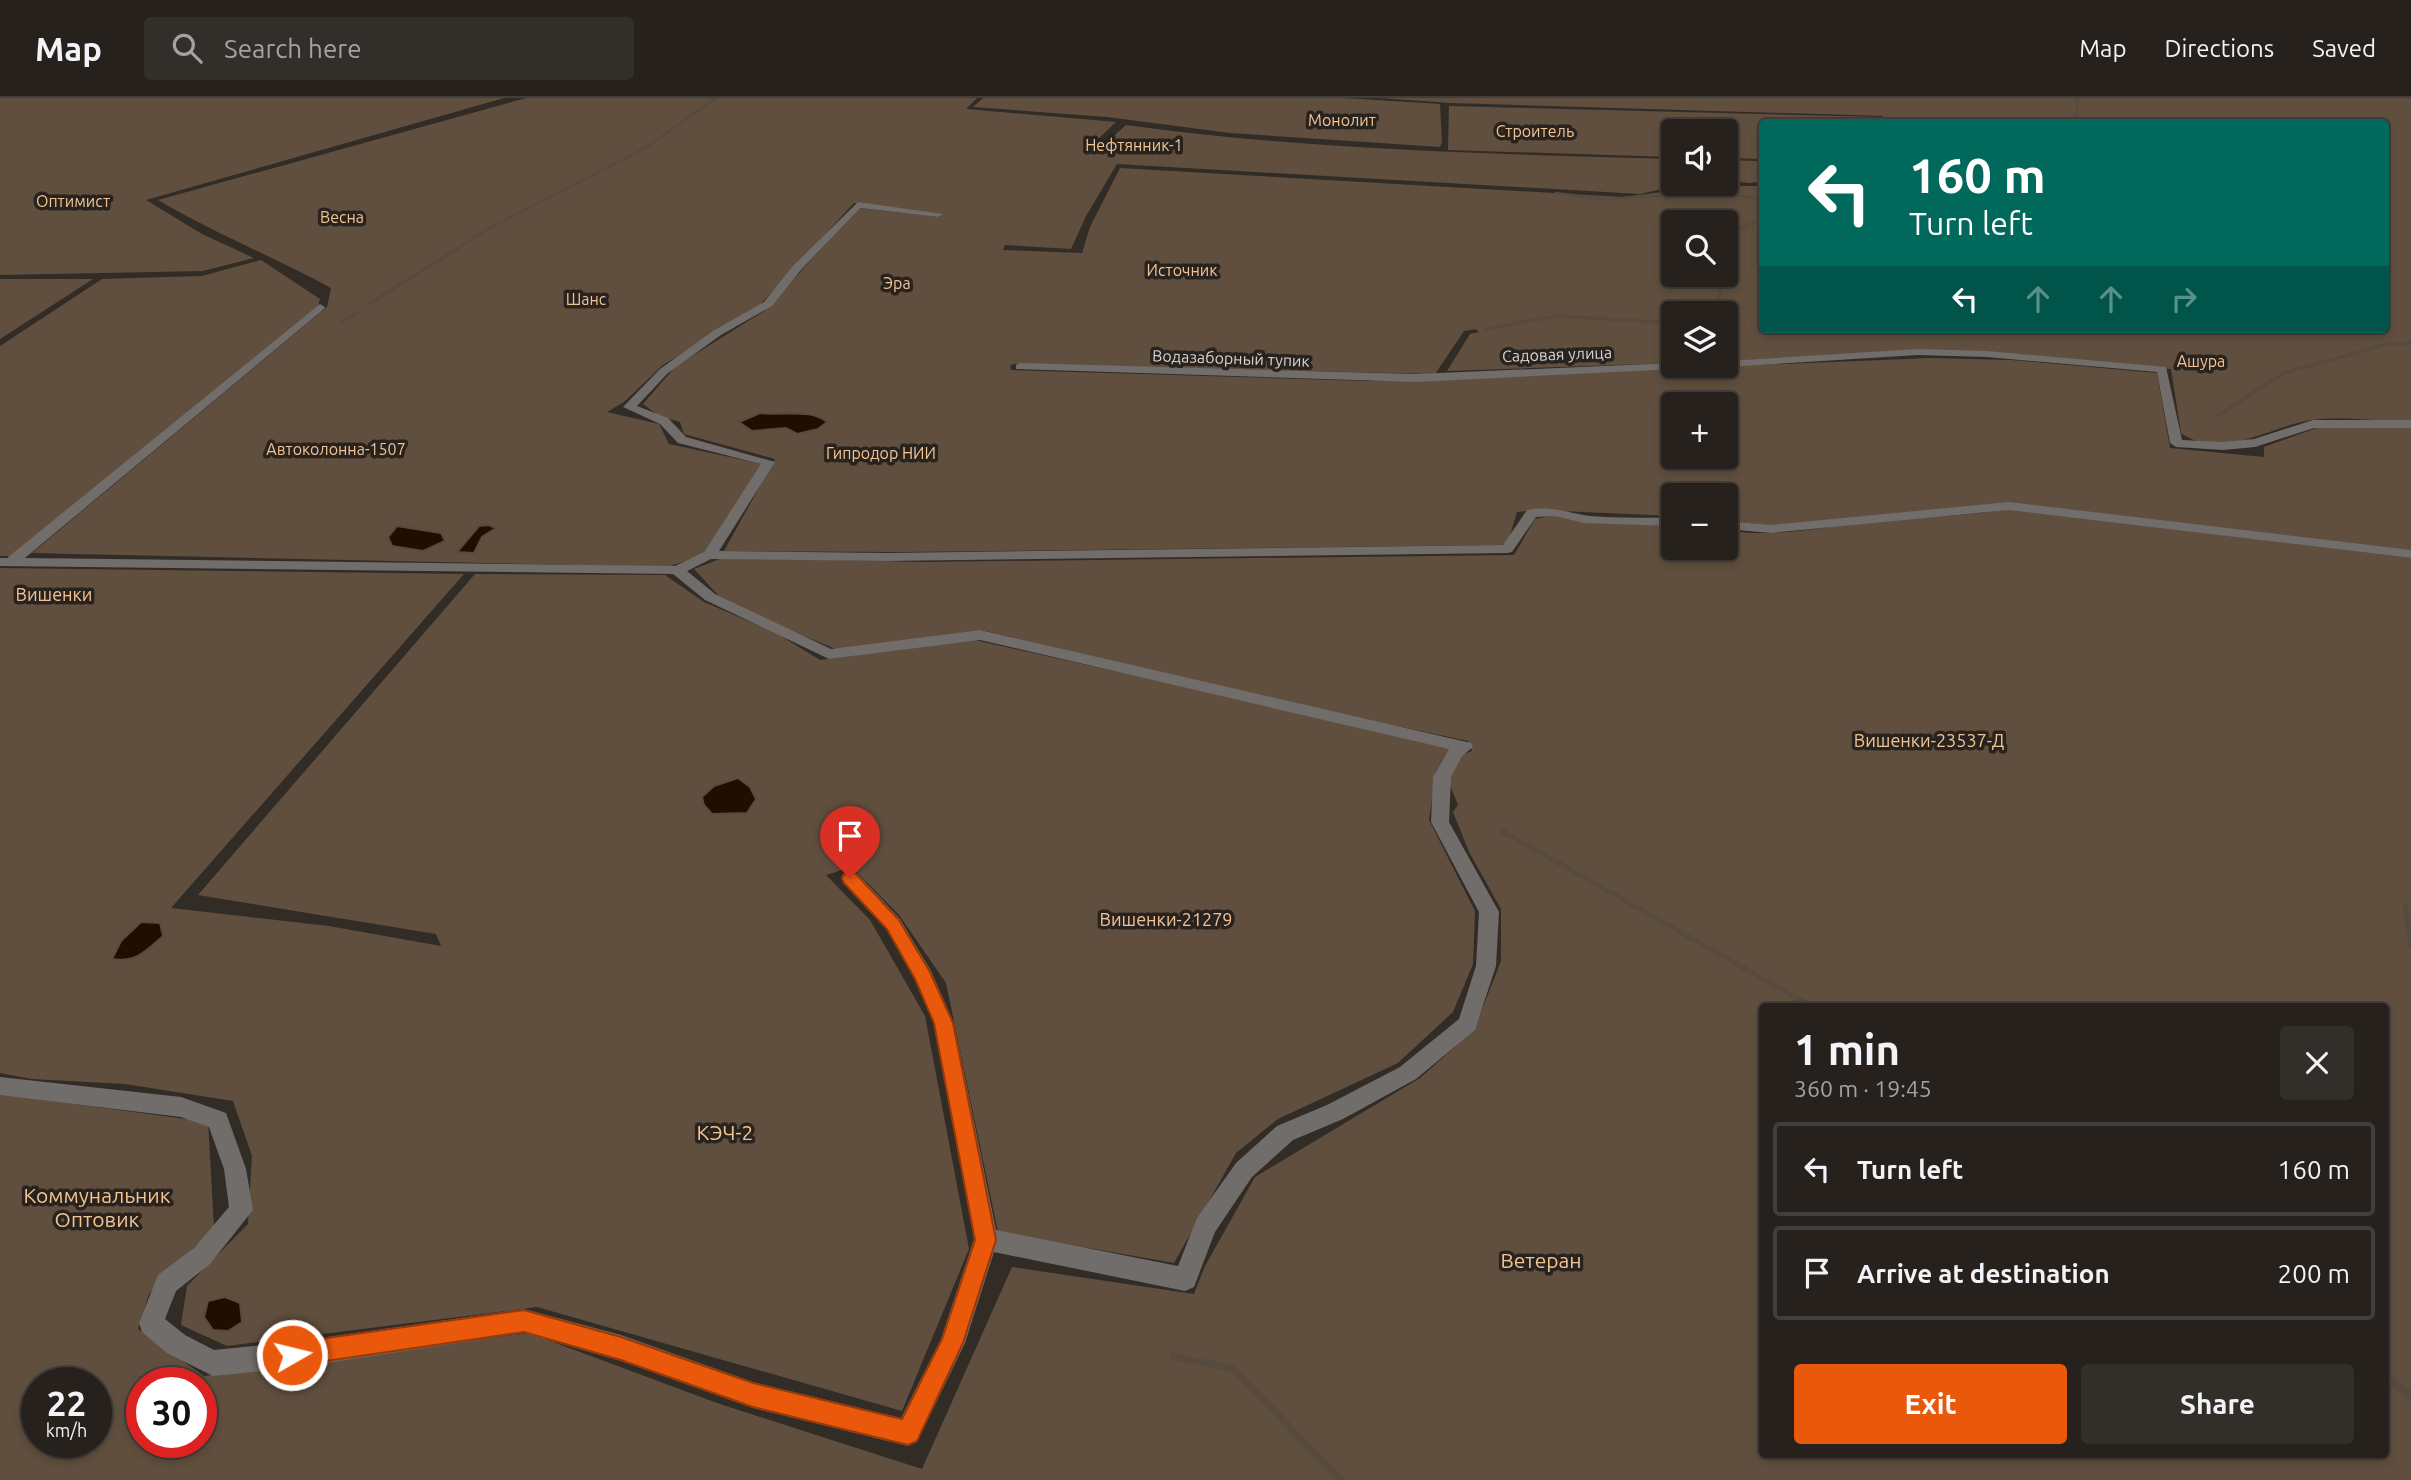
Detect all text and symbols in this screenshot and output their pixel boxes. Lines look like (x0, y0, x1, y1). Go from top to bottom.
search box (144, 17, 634, 80)
icon: search (168, 29, 206, 67)
text: Map (35, 30, 102, 67)
text: Search here (224, 34, 362, 63)
text: Map (2079, 35, 2126, 62)
text: Directions (2164, 35, 2274, 62)
text: Saved (2312, 35, 2376, 62)
park label: Монолит (1308, 111, 1376, 129)
map controls (1661, 119, 1738, 560)
button: sound (1661, 119, 1738, 196)
park label: Строитель (1496, 122, 1574, 140)
park label: Нефтянник-1 (1085, 136, 1183, 154)
icon: left (1794, 147, 1885, 238)
text: 160 m (1909, 147, 2046, 202)
park label: Оптимист (36, 192, 110, 210)
text: Turn left (1909, 205, 2033, 241)
park label: Весна (320, 208, 364, 226)
button: search (1661, 210, 1738, 287)
park label: Источник (1147, 261, 1217, 279)
park label: Эра (883, 274, 911, 292)
icon: left (1946, 280, 1984, 318)
icon: ahead (2019, 280, 2057, 318)
icon: ahead (2092, 280, 2130, 318)
icon: right (2165, 280, 2203, 318)
park label: Шанс (566, 290, 607, 308)
button: layers (1661, 301, 1738, 378)
street label: Садовая улица (1502, 343, 1612, 365)
street label: Водазаборный тупик (1152, 346, 1310, 370)
park label: Ашура (2177, 352, 2225, 370)
button: + (1661, 392, 1738, 469)
park label: Автоколонна-1507 (266, 440, 406, 458)
park label: Гипродор НИИ (826, 444, 936, 462)
button: − (1661, 483, 1738, 560)
park label: Вишенки (15, 584, 93, 604)
park label: Вишенки-23537-Д (1854, 730, 2004, 750)
pin (820, 806, 880, 878)
icon: arrive (831, 817, 869, 855)
park label: Вишенки-21279 (1099, 909, 1233, 929)
text: 1 min (1794, 1026, 1900, 1073)
button: close (2280, 1026, 2354, 1100)
text: 360 m · 19:45 (1794, 1076, 1932, 1101)
park label: КЭЧ-2 (697, 1120, 753, 1144)
icon: left (1798, 1150, 1836, 1188)
text: Turn left (1857, 1155, 1963, 1184)
text: 160 m (2278, 1155, 2350, 1184)
park label: Коммунальник Оптовик (23, 1183, 171, 1231)
park label: Ветеран (1500, 1248, 1582, 1272)
icon: arrive (1798, 1254, 1836, 1292)
text: Arrive at destination (1857, 1259, 2110, 1288)
text: 200 m (2278, 1259, 2350, 1288)
position arrow (255, 1318, 329, 1392)
button: Exit (1794, 1364, 2067, 1444)
button: Share (2081, 1364, 2354, 1444)
speed limit sign: 30 (126, 1367, 217, 1458)
text: 22 (47, 1383, 86, 1423)
text: km/h (46, 1420, 87, 1440)

